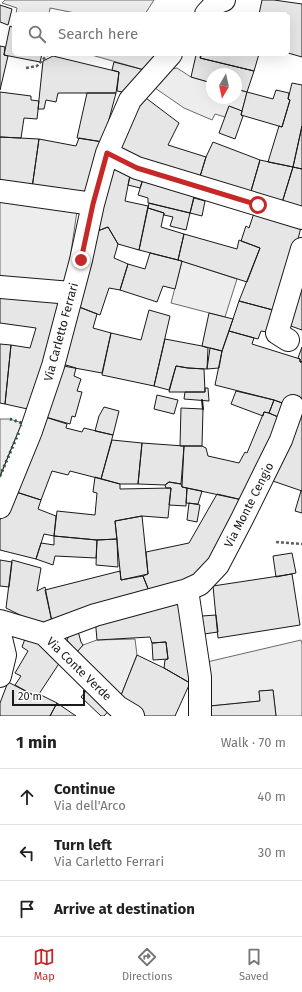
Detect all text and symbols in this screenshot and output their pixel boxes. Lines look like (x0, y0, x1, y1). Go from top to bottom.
search box (12, 12, 290, 56)
icon: search (26, 23, 48, 45)
text: Search here (58, 25, 138, 43)
north arrow (206, 68, 242, 104)
route start (249, 196, 267, 214)
route end (72, 251, 90, 269)
street label: Via Carletto Ferrari (41, 281, 81, 383)
street label: Via Monte Cengio (221, 460, 277, 550)
street label: Via Conte Verde (44, 634, 114, 704)
scale bar (12, 688, 85, 707)
text: 20 m (18, 690, 42, 703)
text: 1 min (16, 732, 57, 753)
text: Walk · 70 m (221, 735, 286, 750)
text: Continue (54, 780, 115, 798)
icon: ahead (16, 786, 38, 808)
text: 40 m (257, 789, 286, 804)
text: Via dell'Arco (54, 798, 126, 813)
text: Turn left (54, 836, 112, 854)
icon: left (16, 842, 38, 864)
text: 30 m (258, 845, 286, 860)
text: Via Carletto Ferrari (54, 854, 164, 869)
icon: arrive (16, 898, 38, 920)
text: Arrive at destination (54, 900, 195, 918)
tab: Map (33, 946, 55, 983)
tab: Directions (122, 946, 172, 983)
tab: Saved (239, 946, 269, 983)

